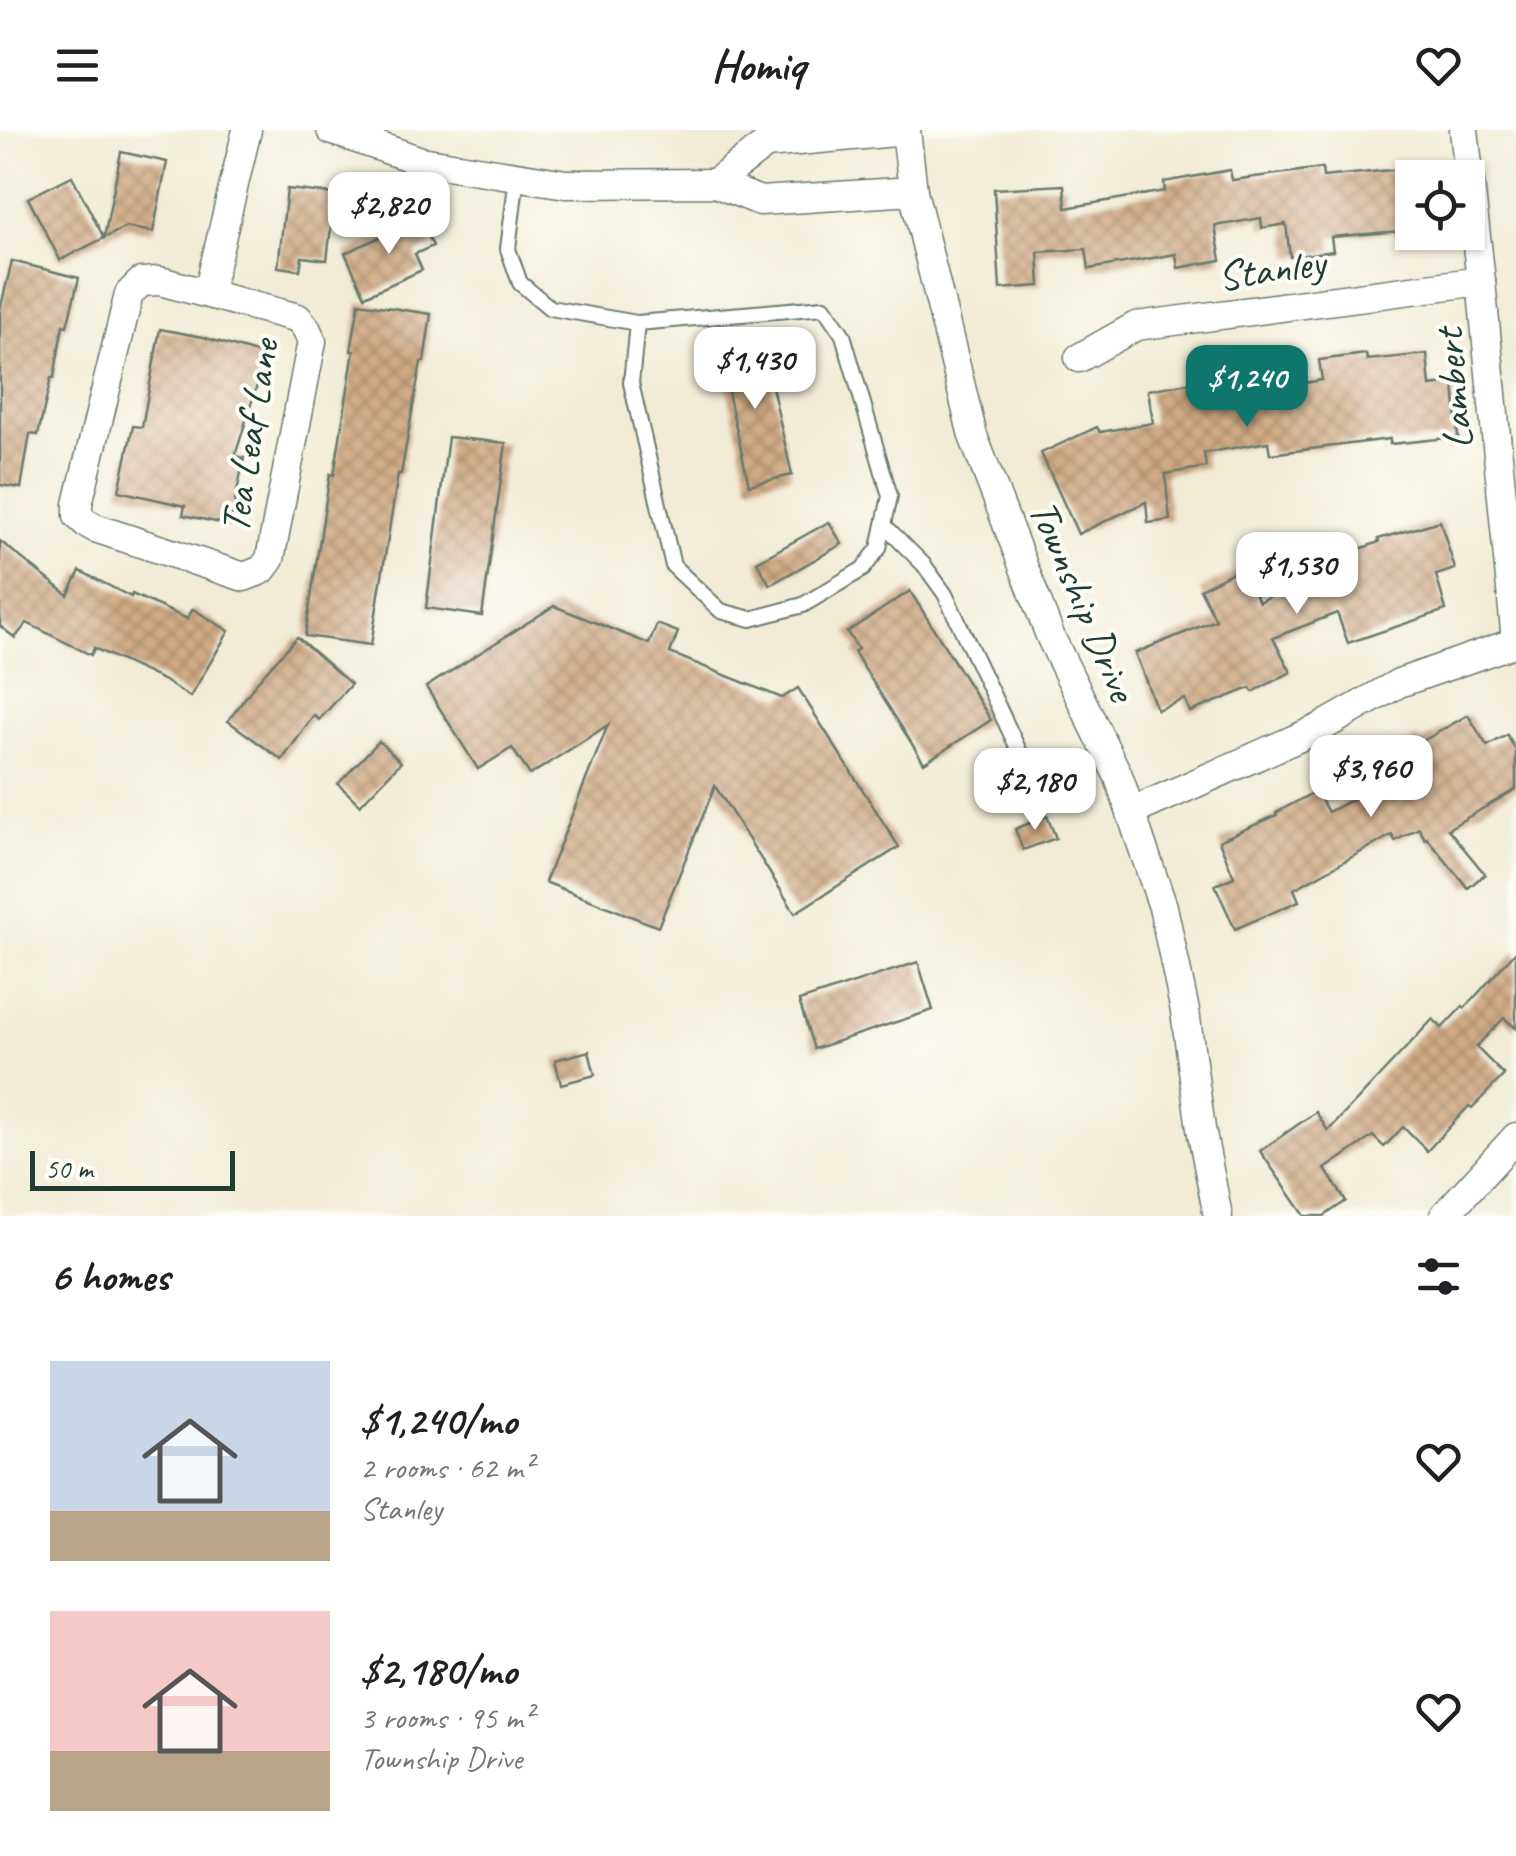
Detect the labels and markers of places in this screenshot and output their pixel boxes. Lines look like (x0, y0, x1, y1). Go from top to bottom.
pin: $2,820 (308, 172, 470, 257)
pin: $1,430 (674, 327, 836, 412)
pin: $1,240 (1166, 345, 1328, 430)
pin: $1,530 (1216, 532, 1378, 617)
pin: $3,960 (1290, 735, 1452, 820)
pin: $2,180 (954, 748, 1116, 833)

